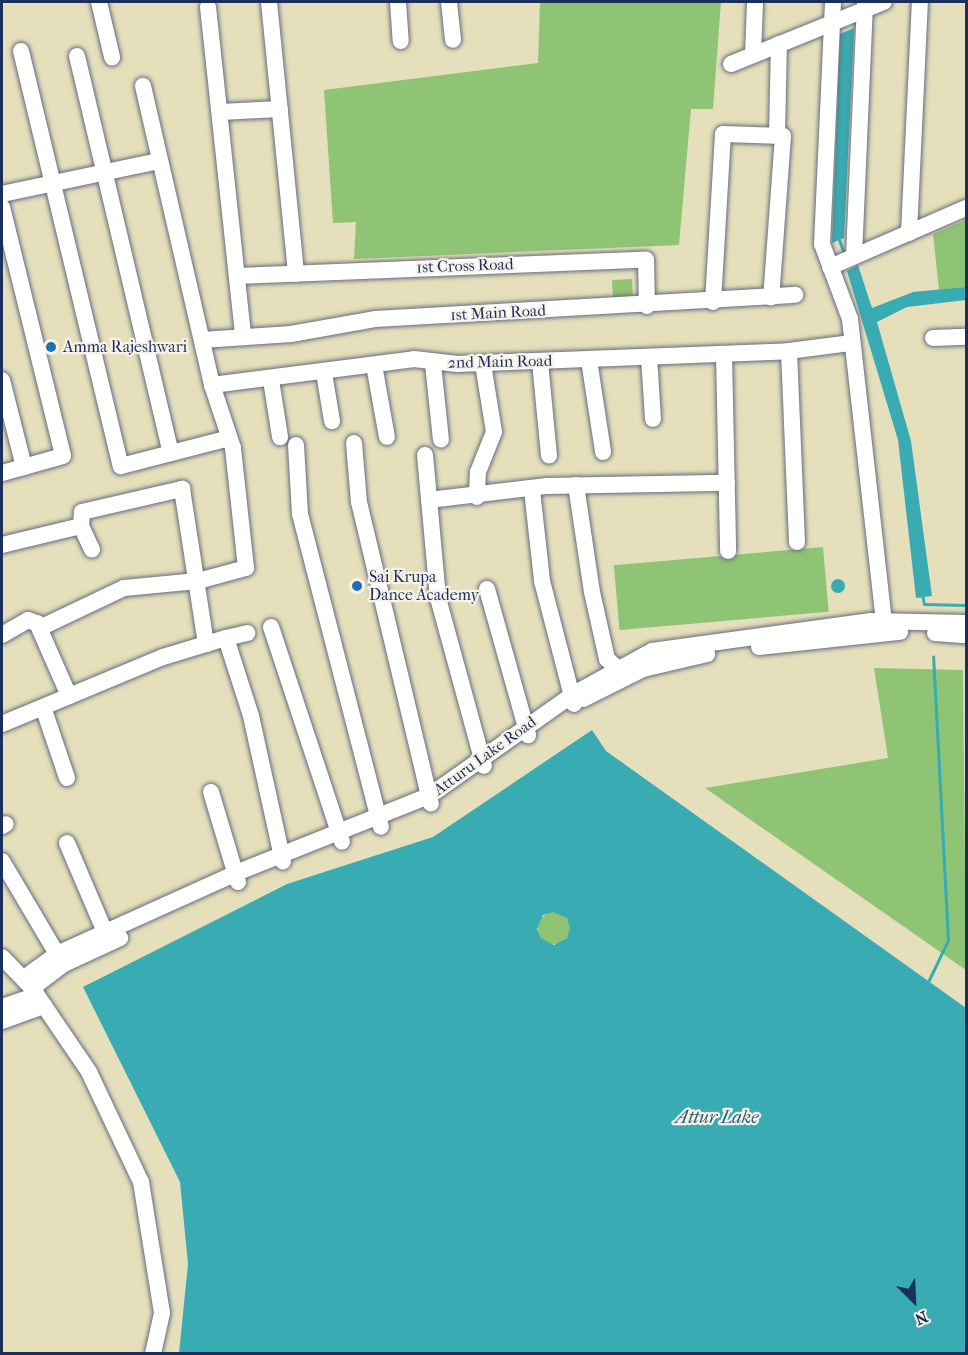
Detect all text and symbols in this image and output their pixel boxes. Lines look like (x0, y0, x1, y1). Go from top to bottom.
street label: 1st Cross Road (416, 255, 514, 277)
street label: 1st Main Road (450, 301, 546, 325)
place label: Amma Rajeshwari (63, 337, 187, 357)
marker: Amma Rajeshwari (44, 340, 58, 354)
street label: 2nd Main Road (447, 351, 553, 373)
place label: Sai Krupa Dance Academy (369, 567, 479, 605)
marker: Sai Krupa Dance Academy (350, 579, 364, 593)
street label: Atturu Lake Road (430, 712, 540, 800)
water label: Attur Lake (676, 1107, 758, 1129)
north arrow (884, 1271, 944, 1331)
text: N (912, 1307, 931, 1329)

